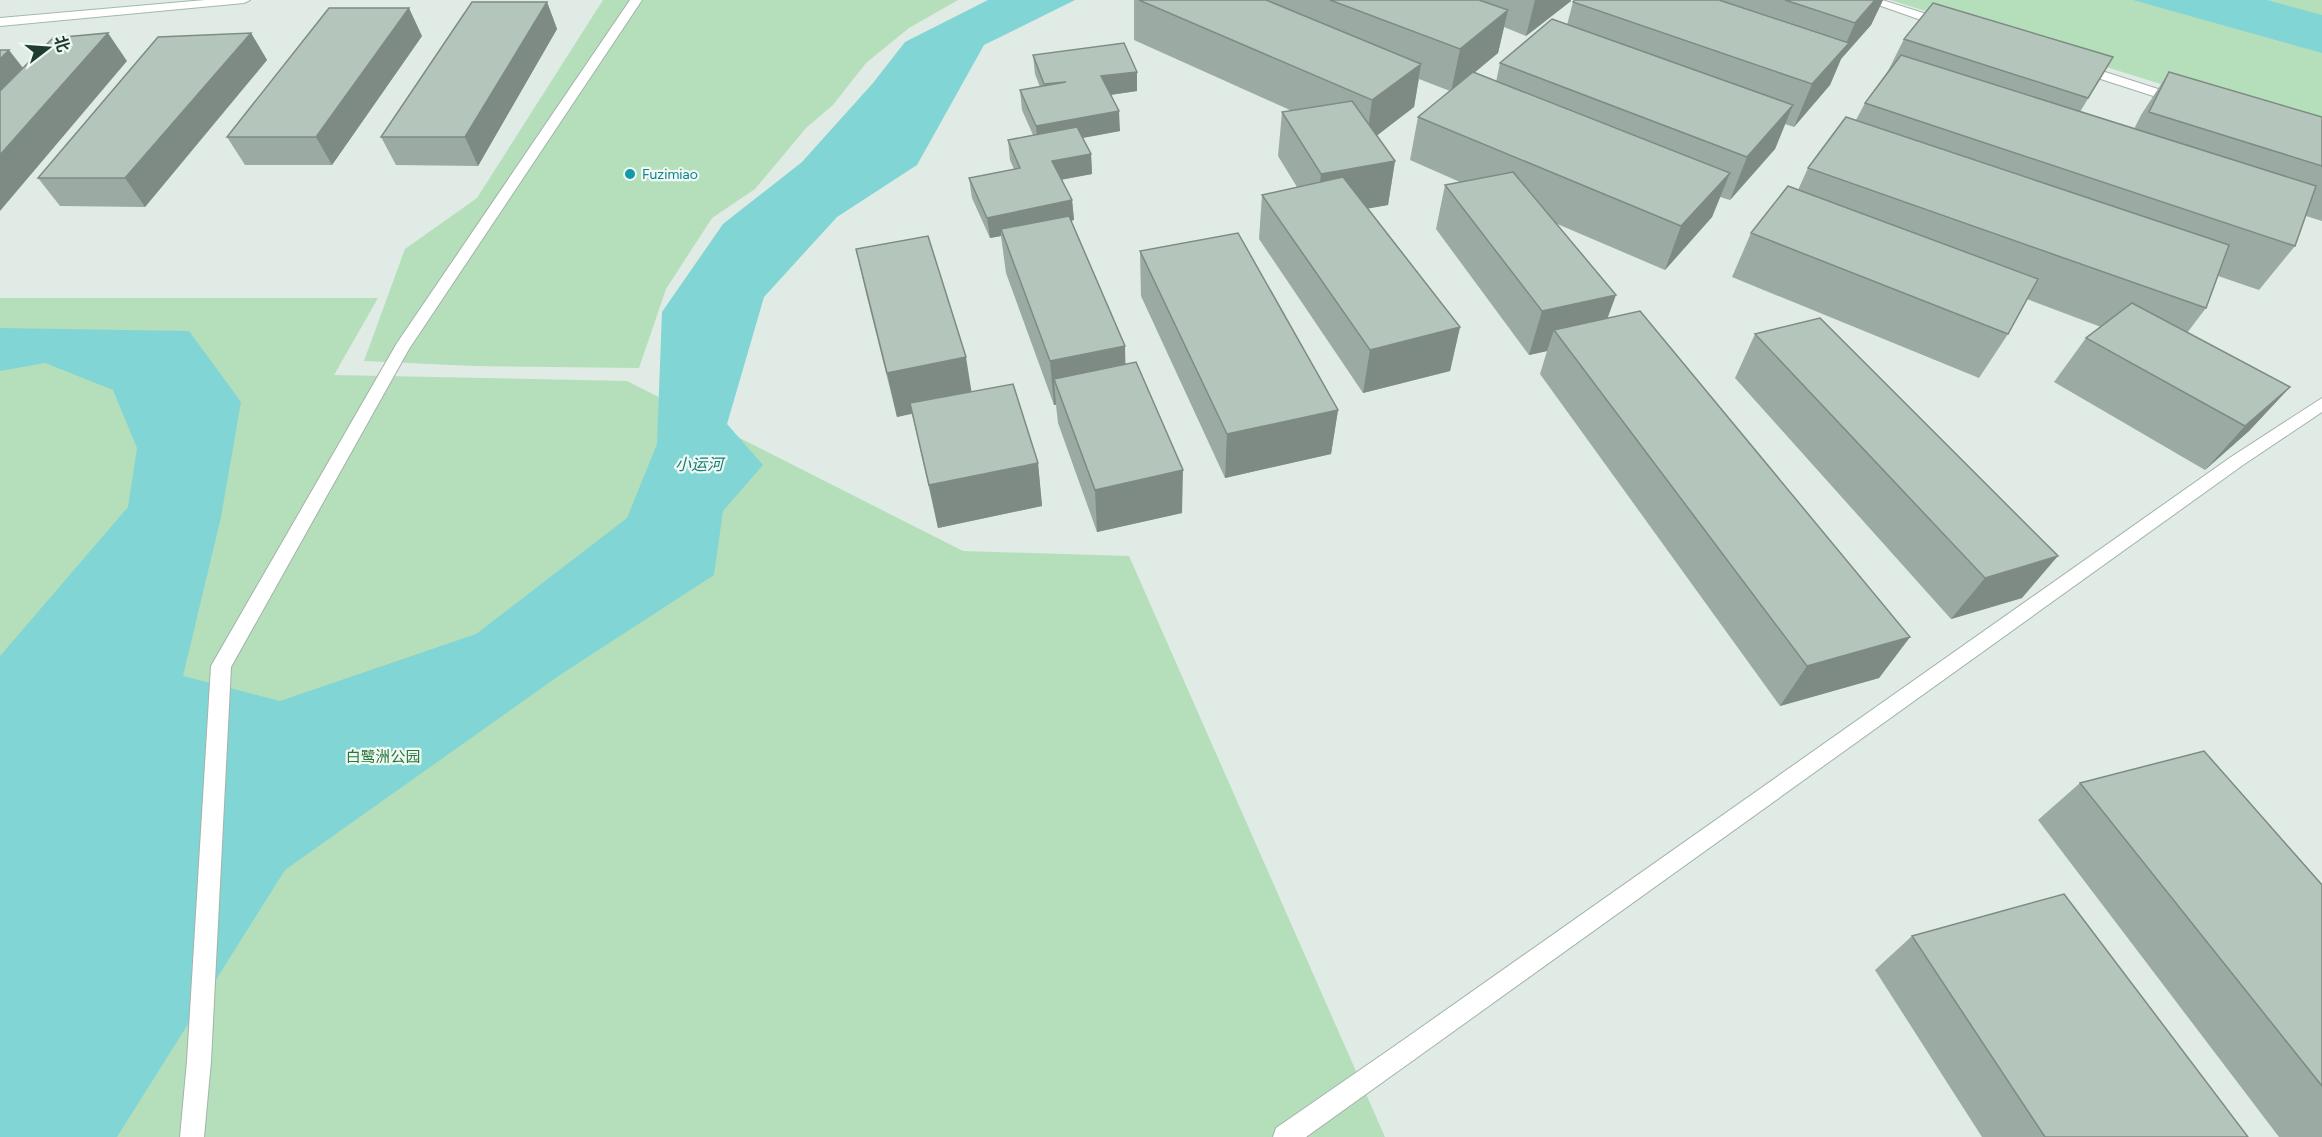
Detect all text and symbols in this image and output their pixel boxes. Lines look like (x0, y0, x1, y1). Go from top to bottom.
north arrow (18, 18, 78, 78)
text: 北 (50, 33, 73, 54)
place label: Fuzimiao (642, 166, 698, 183)
marker: Fuzimiao (623, 167, 637, 181)
water label: 小运河 (675, 455, 726, 474)
park label: 白鹭洲公园 (345, 748, 421, 766)

